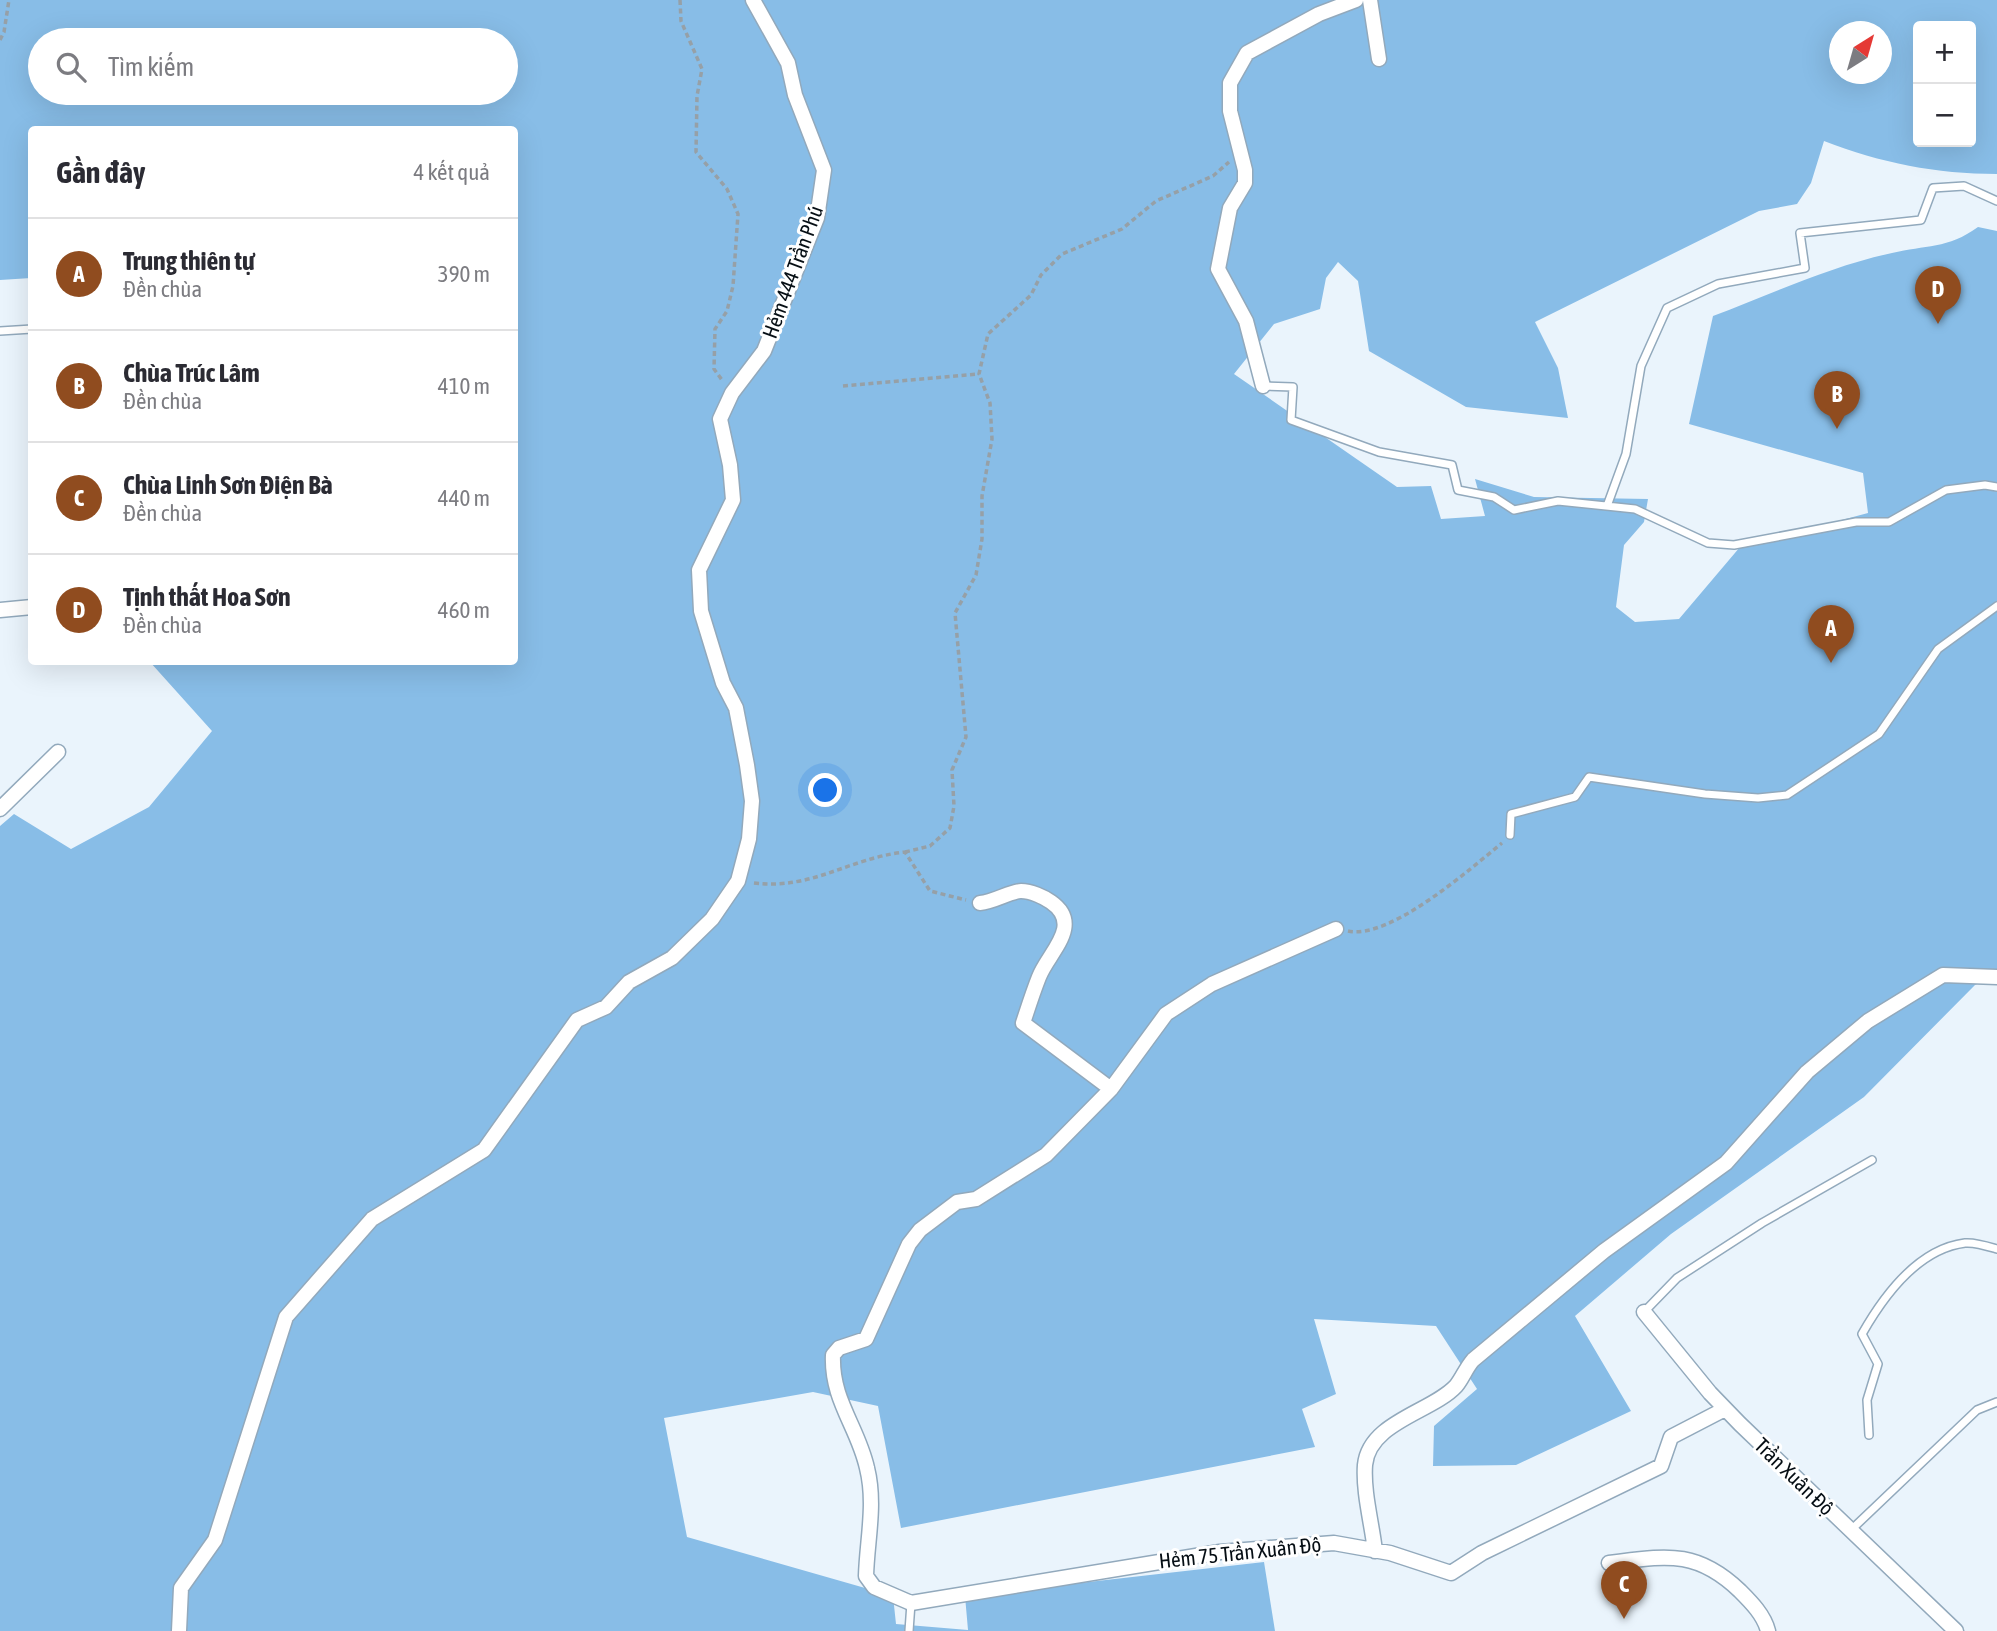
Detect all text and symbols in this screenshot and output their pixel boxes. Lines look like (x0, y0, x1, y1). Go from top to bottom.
north arrow (1829, 21, 1892, 84)
map controls (1913, 21, 1976, 147)
button: + (1913, 21, 1976, 84)
search box (28, 28, 518, 105)
icon: search (52, 48, 90, 86)
text: Tìm kiếm (108, 52, 194, 82)
button: − (1913, 84, 1976, 147)
text: Gần đây (56, 155, 145, 189)
text: 4 kết quả (413, 159, 490, 185)
street label: Hẻm 444 Trần Phú (757, 202, 827, 341)
text: Trung thiên tự (123, 246, 255, 276)
text: A (73, 261, 85, 287)
text: 390 m (438, 261, 490, 287)
pin: D (1915, 266, 1961, 324)
text: Đền chùa (123, 276, 202, 302)
text: Chùa Trúc Lâm (123, 358, 260, 388)
pin: B (1814, 371, 1860, 429)
text: B (74, 373, 84, 399)
text: 410 m (438, 373, 490, 399)
text: Đền chùa (123, 388, 202, 414)
text: Chùa Linh Sơn Điện Bà (123, 470, 333, 500)
text: C (74, 485, 84, 511)
text: 440 m (438, 485, 490, 511)
text: Đền chùa (123, 500, 202, 526)
text: Tịnh thất Hoa Sơn (123, 582, 291, 612)
text: D (73, 597, 85, 623)
text: 460 m (438, 597, 490, 623)
pin: A (1808, 605, 1854, 663)
text: Đền chùa (123, 612, 202, 638)
your location (808, 773, 842, 807)
street label: Trần Xuân Độ (1750, 1433, 1839, 1520)
street label: Hẻm 75 Trần Xuân Độ (1158, 1532, 1322, 1572)
pin: C (1601, 1561, 1647, 1619)

